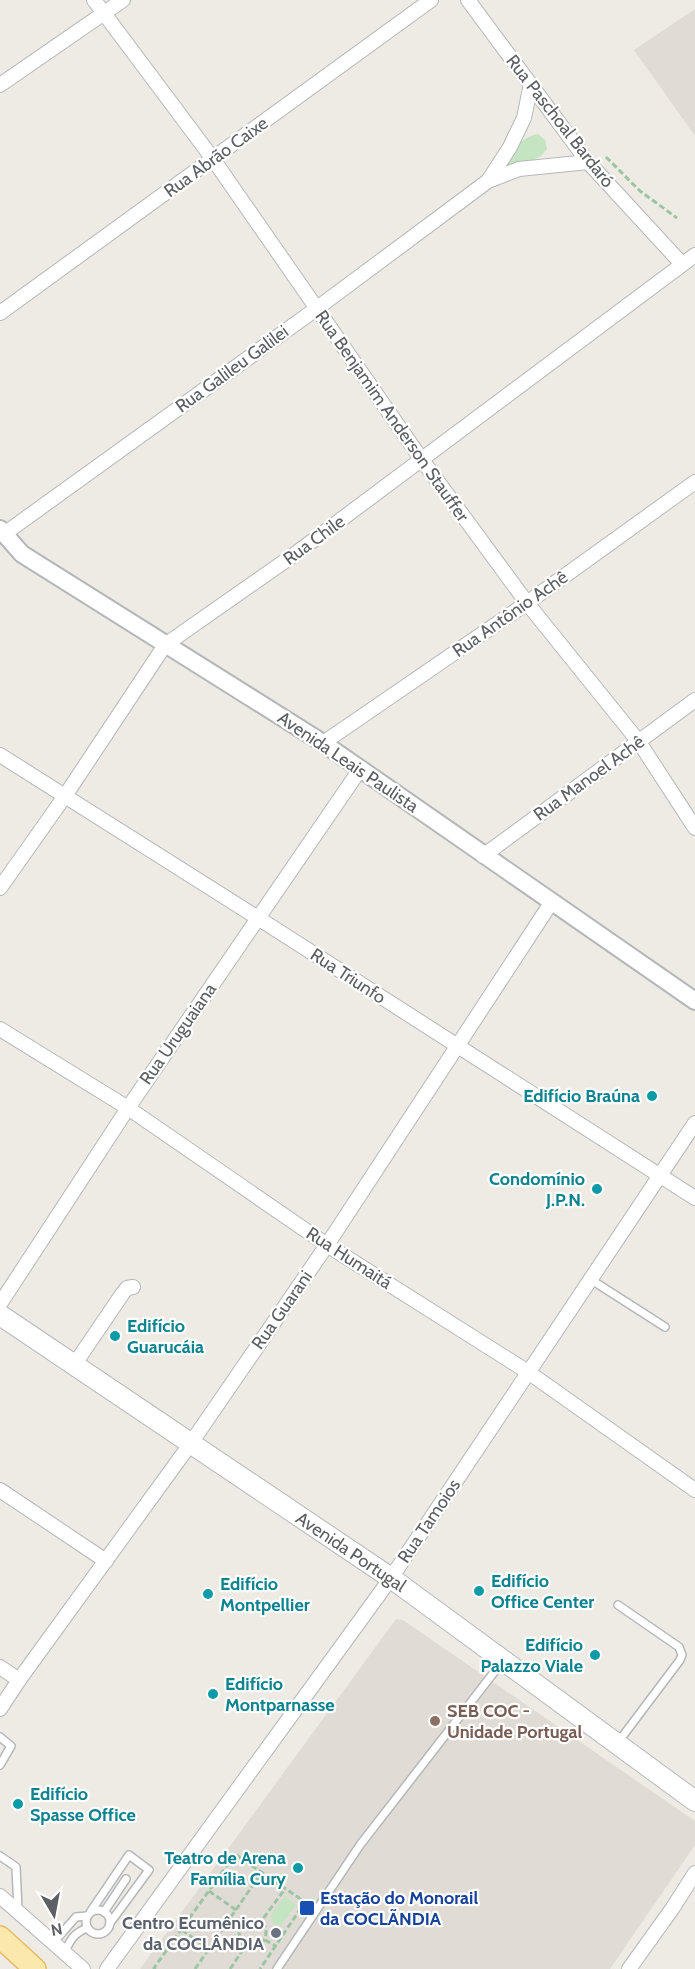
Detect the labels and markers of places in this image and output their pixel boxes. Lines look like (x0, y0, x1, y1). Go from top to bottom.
place label: Edifício Braúna (523, 1085, 640, 1107)
marker: Edifício Braúna (645, 1089, 659, 1103)
place label: Condomínio J.P.N. (489, 1168, 585, 1211)
marker: Condomínio J.P.N. (590, 1182, 604, 1196)
place label: Edifício Guarucáia (127, 1315, 204, 1358)
marker: Edifício Guarucáia (108, 1329, 122, 1343)
place label: Edifício Office Center (491, 1570, 594, 1613)
place label: Edifício Montpellier (220, 1573, 310, 1616)
marker: Edifício Office Center (472, 1584, 486, 1598)
marker: Edifício Montpellier (201, 1587, 215, 1601)
place label: Edifício Palazzo Viale (480, 1634, 583, 1677)
marker: Edifício Palazzo Viale (588, 1648, 602, 1662)
place label: Edifício Montparnasse (225, 1673, 335, 1716)
marker: Edifício Montparnasse (206, 1687, 220, 1701)
place label: SEB COC - Unidade Portugal (447, 1700, 583, 1743)
marker: SEB COC - Unidade Portugal (428, 1714, 442, 1728)
place label: Edifício Spasse Office (30, 1783, 136, 1826)
marker: Edifício Spasse Office (11, 1797, 25, 1811)
place label: Teatro de Arena Família Cury (164, 1847, 286, 1890)
marker: Teatro de Arena Família Cury (291, 1861, 305, 1875)
place label: Estação do Monorail da COCLÃNDIA (320, 1887, 478, 1930)
marker: Estação do Monorail da COCLÃNDIA (298, 1899, 316, 1917)
place label: Centro Ecumênico da COCLÂNDIA (122, 1912, 265, 1955)
marker: Centro Ecumênico da COCLÂNDIA (269, 1926, 283, 1940)

